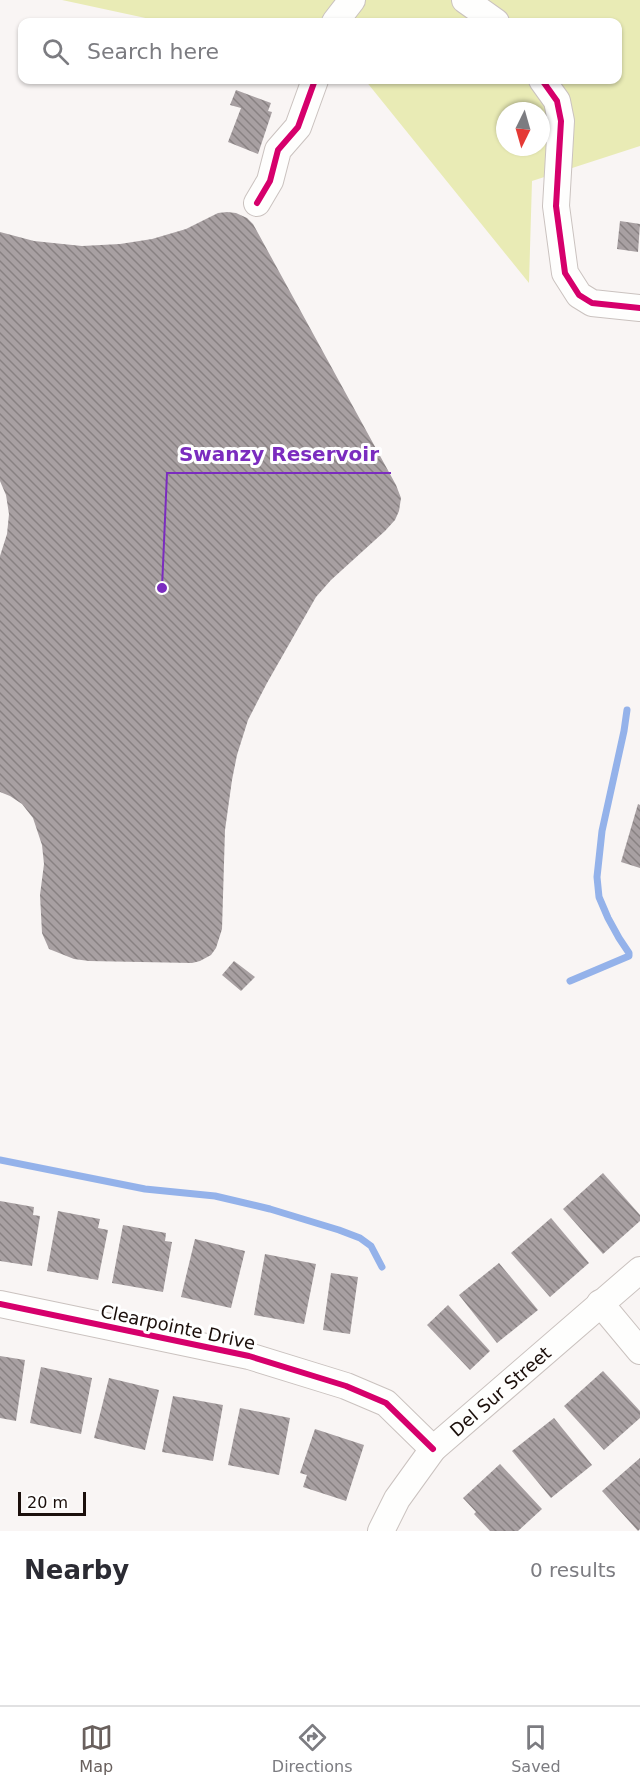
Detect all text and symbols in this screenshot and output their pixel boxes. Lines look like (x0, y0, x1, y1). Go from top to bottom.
search box (18, 18, 622, 84)
icon: search (39, 35, 72, 68)
text: Search here (87, 39, 219, 64)
north arrow (496, 102, 550, 156)
callout: Swanzy Reservoir (167, 435, 391, 473)
text: Swanzy Reservoir (179, 442, 379, 466)
street label: Clearpointe Drive (99, 1300, 257, 1354)
street label: Del Sur Street (445, 1342, 555, 1440)
scale bar (18, 1489, 86, 1516)
text: 20 m (27, 1493, 68, 1512)
text: Nearby (24, 1555, 129, 1585)
text: 0 results (530, 1558, 616, 1582)
tab: Map (79, 1721, 113, 1776)
tab: Directions (272, 1721, 352, 1776)
tab: Saved (511, 1721, 561, 1776)

